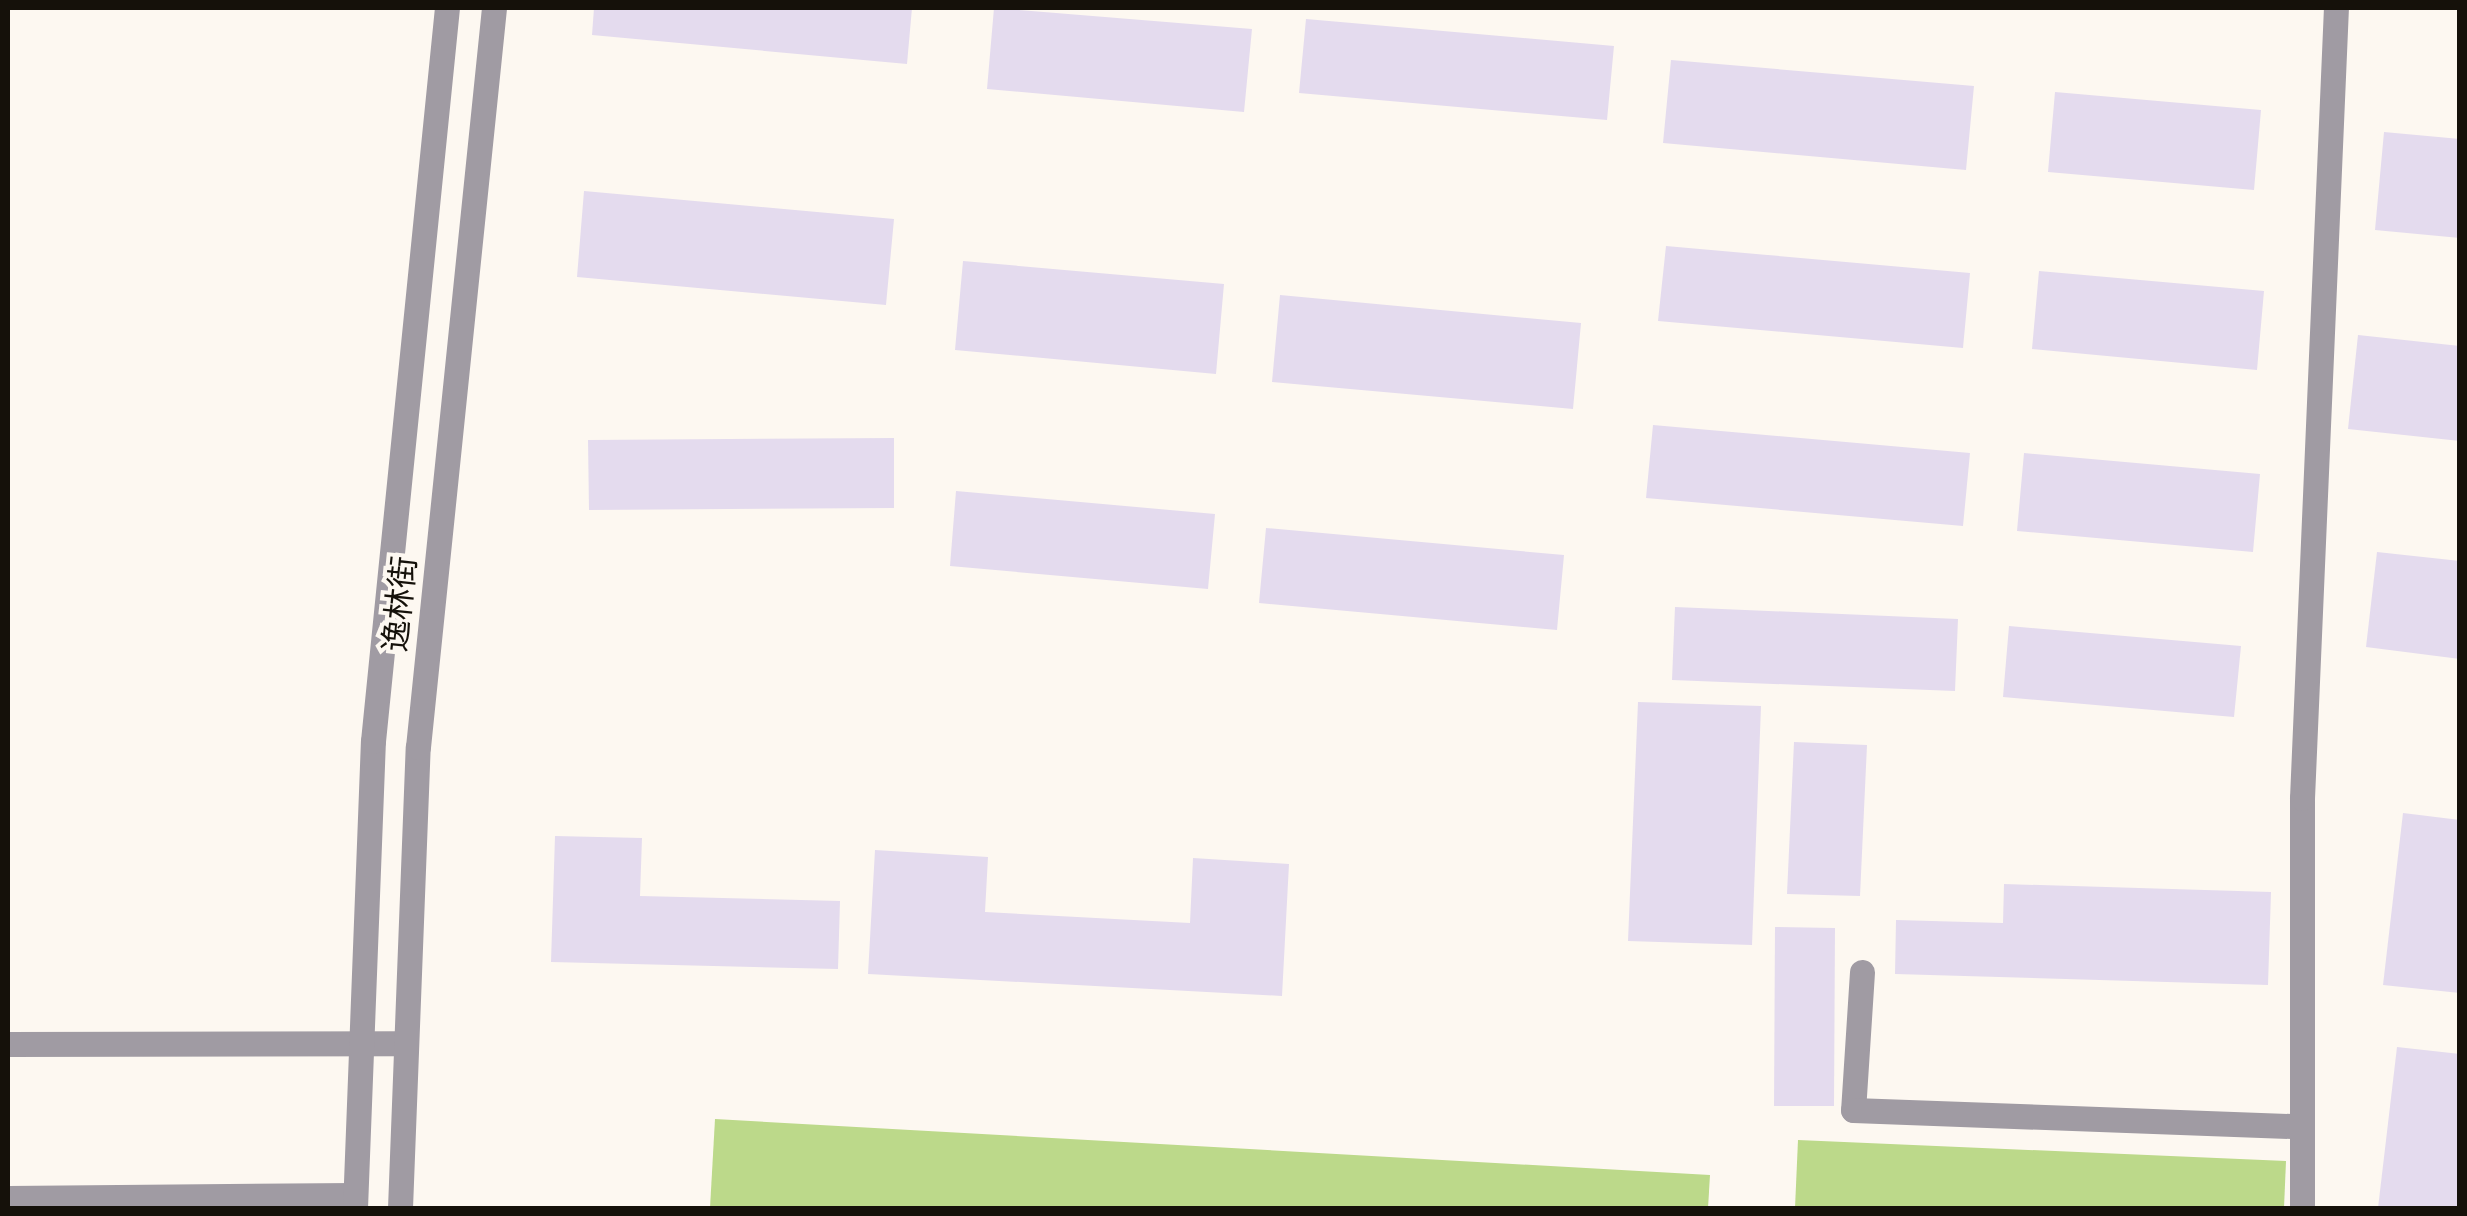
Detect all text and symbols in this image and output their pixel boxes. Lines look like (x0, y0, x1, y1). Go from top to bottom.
street label: 逸林街 (376, 554, 424, 654)

